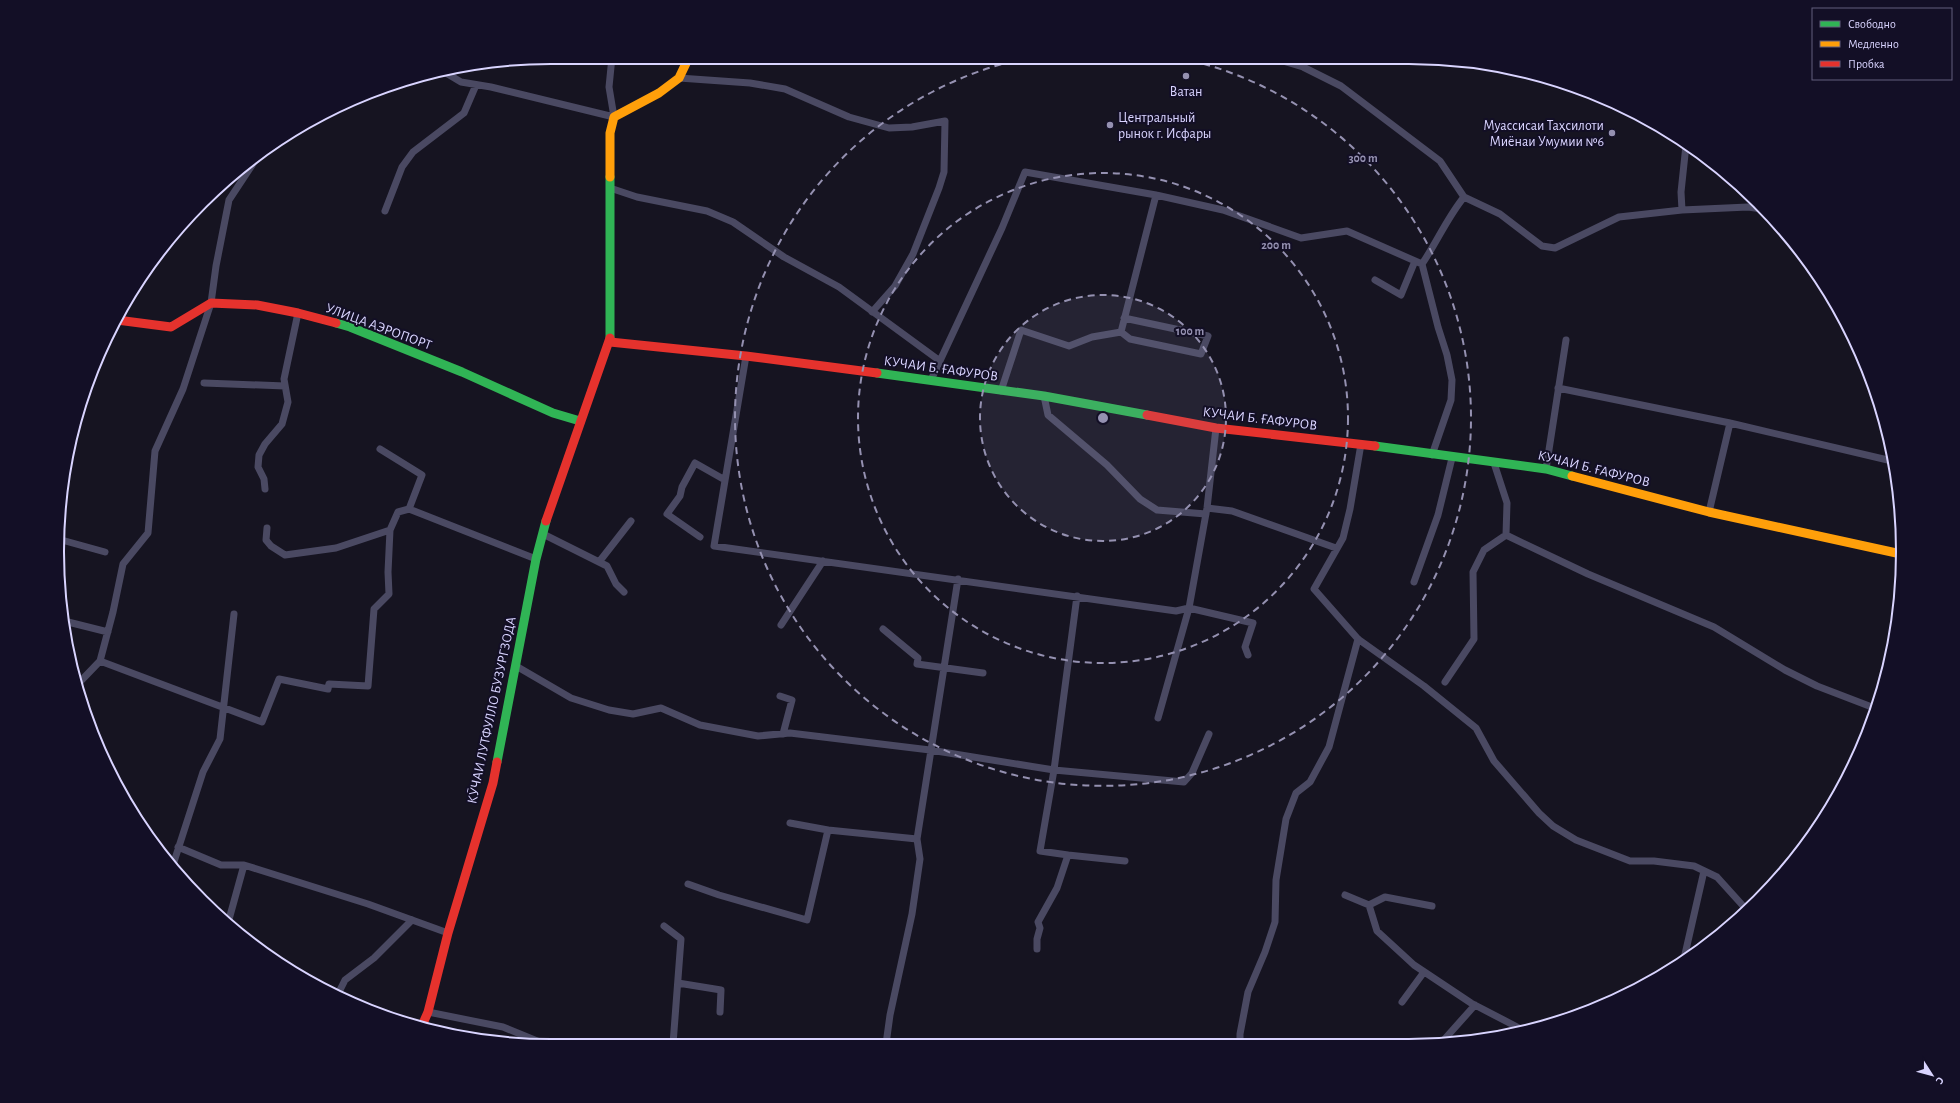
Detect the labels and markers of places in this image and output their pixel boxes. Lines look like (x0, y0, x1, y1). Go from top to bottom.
marker: Ватан (1181, 71, 1191, 81)
place label: Ватан (1170, 85, 1202, 99)
place label: Центральный рынок г. Исфары (1118, 111, 1212, 141)
place label: Муассисаи Таҳсилоти Миёнаи Умумии №6 (1483, 119, 1604, 149)
marker: Центральный рынок г. Исфары (1105, 120, 1115, 130)
marker: Муассисаи Таҳсилоти Миёнаи Умумии №6 (1607, 128, 1617, 138)
centre of rings (1096, 411, 1110, 425)

